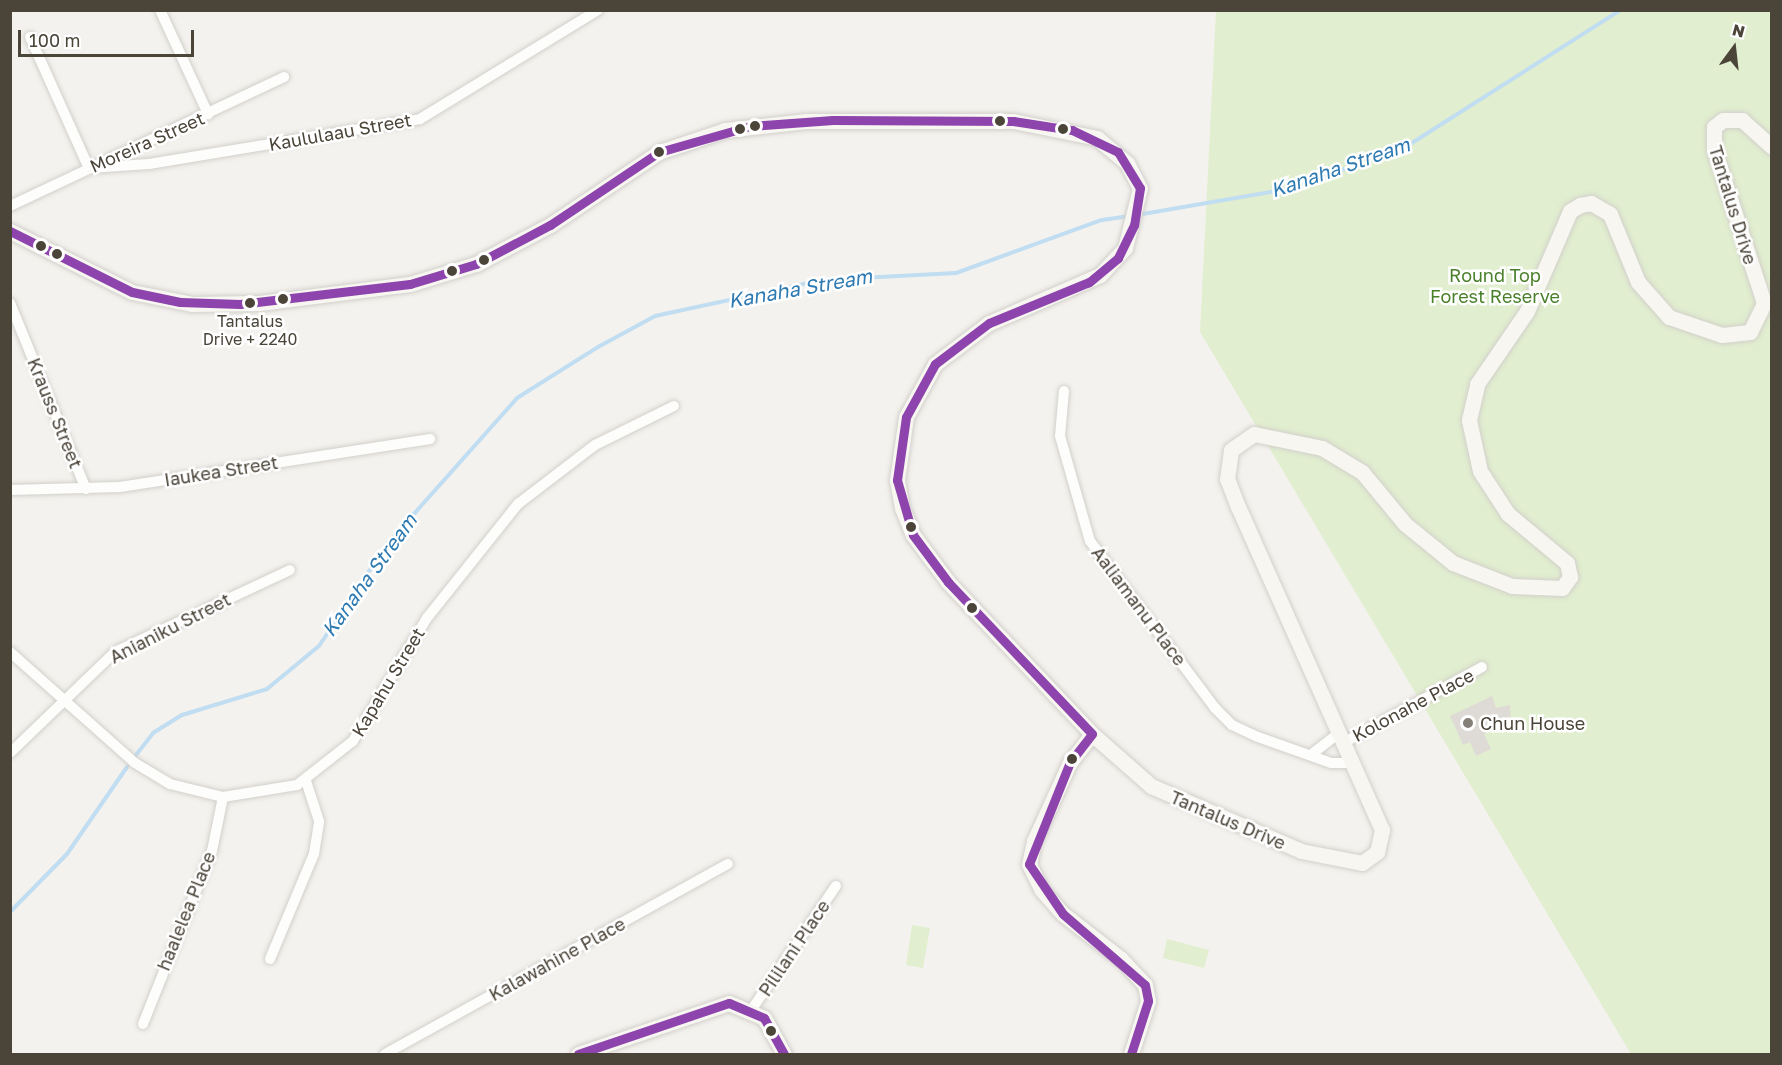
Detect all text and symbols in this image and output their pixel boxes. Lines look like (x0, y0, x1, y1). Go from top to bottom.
scale bar (21, 18, 196, 56)
north arrow (1704, 18, 1764, 78)
text: N (1730, 19, 1747, 42)
text: 100 m (29, 29, 80, 51)
street label: Moreira Street (86, 107, 208, 177)
street label: Kaululaau Street (267, 109, 413, 155)
unlabelled marker (994, 115, 1006, 127)
unlabelled marker (749, 120, 761, 132)
unlabelled marker (734, 123, 746, 135)
unlabelled marker (1057, 123, 1069, 135)
water label: Kanaha Stream (1267, 132, 1413, 202)
street label: Tantalus Drive (1705, 143, 1761, 267)
unlabelled marker (653, 146, 665, 158)
unlabelled marker (35, 240, 47, 252)
unlabelled marker (51, 248, 63, 260)
unlabelled marker (478, 254, 490, 266)
water label: Kanaha Stream (726, 264, 874, 312)
unlabelled marker (446, 265, 458, 277)
park label: Round Top Forest Reserve (1430, 265, 1560, 308)
unlabelled marker (277, 293, 289, 305)
marker: Tantalus Drive + 2240 (244, 297, 256, 309)
place label: Tantalus Drive + 2240 (203, 311, 297, 349)
street label: Krauss Street (23, 355, 87, 471)
street label: Iaukea Street (163, 451, 279, 491)
water label: Kanaha Stream (316, 509, 422, 641)
unlabelled marker (905, 521, 917, 533)
street label: Aaliamanu Place (1087, 542, 1191, 670)
street label: Anianiku Street (106, 588, 234, 668)
unlabelled marker (966, 602, 978, 614)
street label: Kapahu Street (347, 624, 429, 740)
street label: Kolonahe Place (1349, 664, 1477, 746)
place label: Chun House (1480, 712, 1585, 734)
marker: Chun House (1461, 716, 1475, 730)
unlabelled marker (1066, 753, 1078, 765)
street label: Tantalus Drive (1167, 786, 1289, 854)
street label: haalelea Place (152, 849, 220, 973)
street label: Pililani Place (754, 896, 834, 1000)
street label: Kalawahine Place (485, 913, 629, 1005)
unlabelled marker (765, 1025, 777, 1037)

